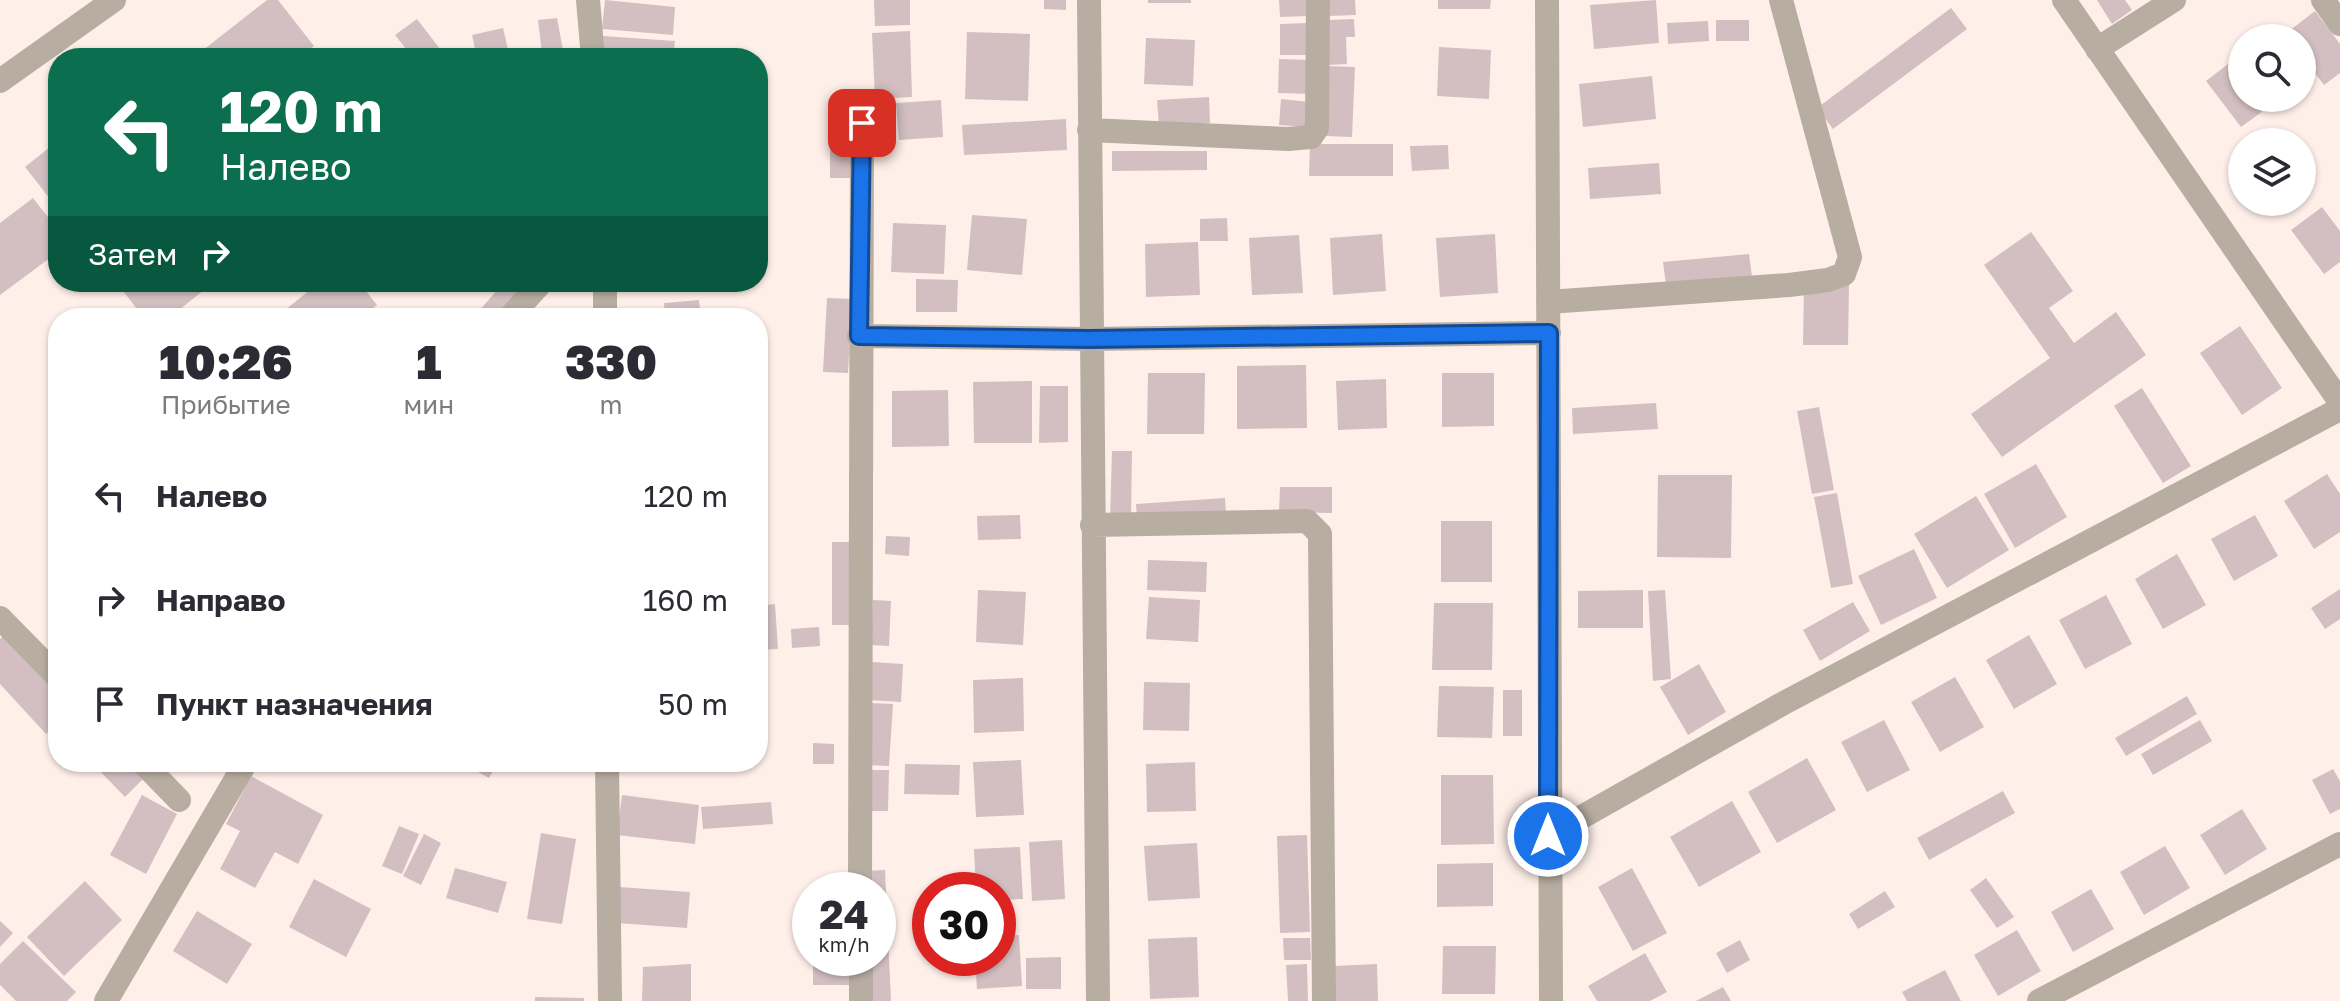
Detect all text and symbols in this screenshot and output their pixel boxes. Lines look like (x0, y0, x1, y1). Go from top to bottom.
map controls (2228, 24, 2316, 216)
button: search (2228, 24, 2316, 112)
text: 120 m (220, 77, 382, 144)
icon: left (88, 80, 192, 184)
pin (828, 89, 896, 157)
icon: arrive (840, 101, 884, 145)
button: layers (2228, 128, 2316, 216)
text: Налево (220, 145, 352, 188)
icon: right (193, 232, 237, 276)
text: Затем (88, 236, 177, 272)
text: 10:26 (159, 332, 293, 390)
text: 1 (416, 332, 441, 390)
text: 330 (565, 332, 657, 390)
text: Прибытие (161, 389, 291, 420)
text: мин (404, 389, 454, 420)
text: m (599, 389, 623, 420)
icon: left (88, 474, 132, 518)
text: Налево (156, 478, 267, 514)
text: 120 m (643, 478, 728, 514)
icon: right (88, 578, 132, 622)
text: Направо (156, 582, 285, 618)
text: 160 m (643, 582, 728, 618)
icon: arrive (88, 682, 132, 726)
text: Пункт назначения (156, 686, 433, 722)
text: 50 m (658, 686, 728, 722)
position arrow (1506, 794, 1590, 878)
speed limit sign: 30 (912, 872, 1016, 976)
text: 24 (819, 890, 869, 938)
text: km/h (819, 932, 869, 956)

